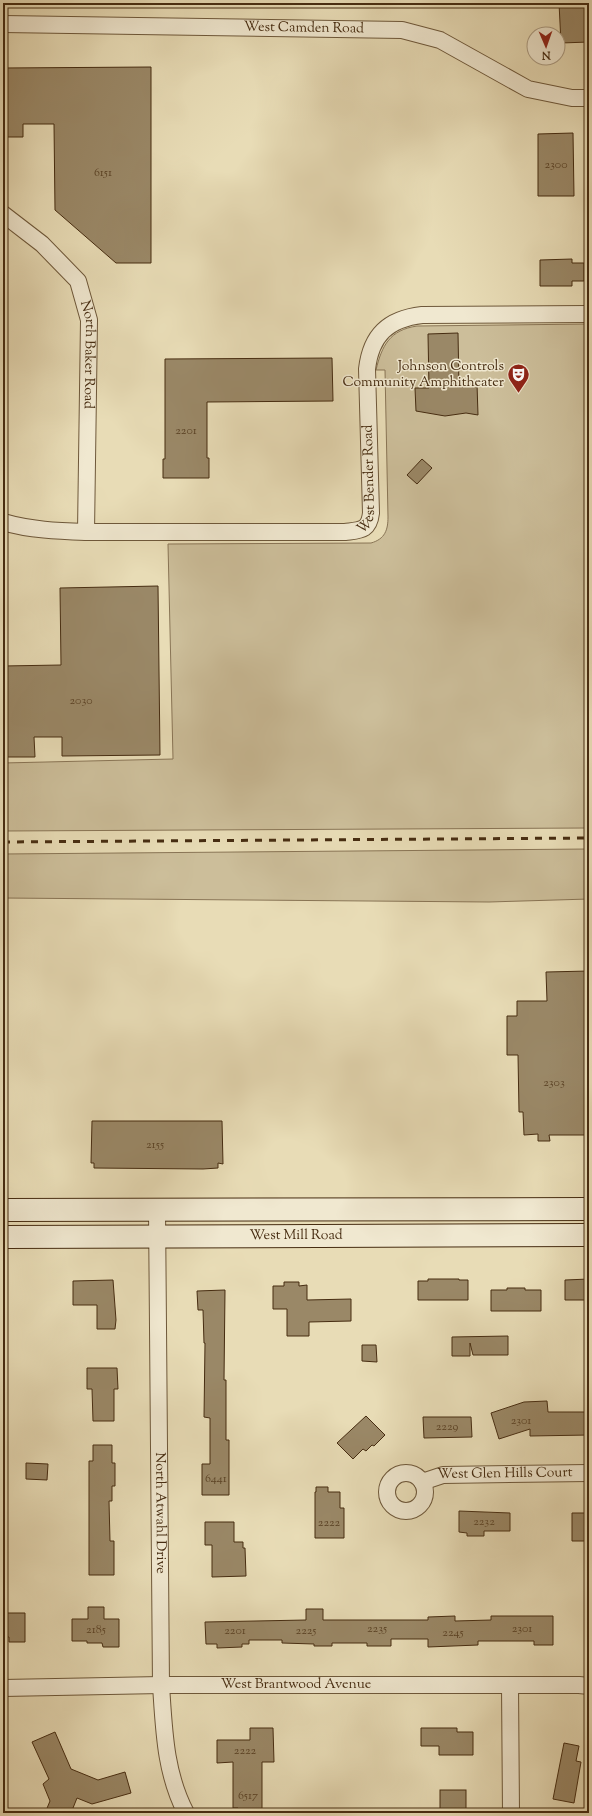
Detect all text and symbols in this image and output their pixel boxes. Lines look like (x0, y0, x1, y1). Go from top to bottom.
street label: West Camden Road (244, 18, 364, 39)
north arrow (526, 26, 566, 66)
text: N (541, 47, 552, 63)
house number: 2300 (544, 156, 568, 174)
house number: 6151 (94, 164, 112, 182)
street label: North Baker Road (74, 298, 99, 409)
place label: Johnson Controls Community Amphitheater (343, 357, 505, 393)
theatre icon: Johnson Controls Community Amphitheater (506, 362, 532, 395)
house number: 2201 (175, 422, 197, 440)
street label: West Bender Road (353, 424, 381, 540)
house number: 2030 (69, 692, 93, 710)
house number: 2303 (543, 1074, 565, 1092)
house number: 2155 (146, 1136, 164, 1154)
street label: West Mill Road (249, 1226, 343, 1246)
house number: 2301 (511, 1412, 531, 1430)
house number: 2229 (436, 1418, 459, 1436)
street label: North Atwahl Drive (149, 1452, 170, 1574)
street label: West Glen Hills Court (437, 1463, 573, 1485)
house number: 6441 (205, 1470, 227, 1488)
house number: 2232 (473, 1513, 495, 1531)
house number: 2222 (318, 1514, 341, 1532)
house number: 2235 (367, 1620, 387, 1638)
house number: 2301 (512, 1620, 532, 1638)
house number: 2185 (86, 1621, 106, 1639)
house number: 2201 (224, 1622, 246, 1640)
house number: 2225 (296, 1622, 316, 1640)
house number: 2245 (442, 1624, 464, 1642)
street label: West Brantwood Avenue (221, 1675, 371, 1695)
house number: 2222 (234, 1742, 257, 1760)
house number: 6517 (238, 1787, 258, 1805)

